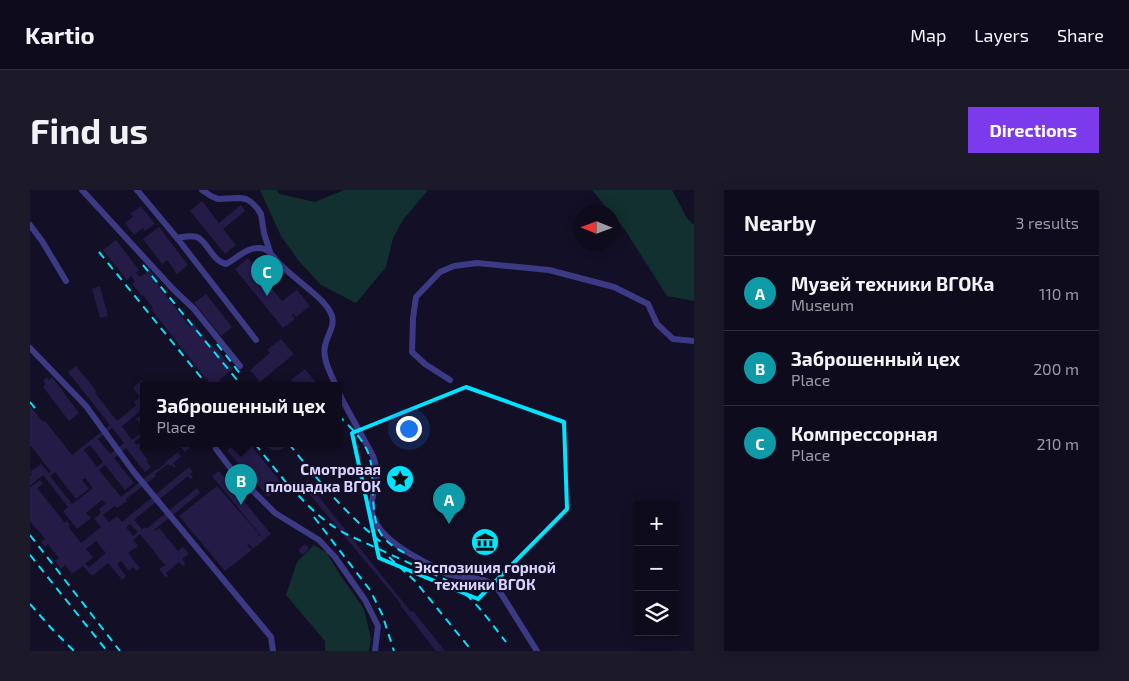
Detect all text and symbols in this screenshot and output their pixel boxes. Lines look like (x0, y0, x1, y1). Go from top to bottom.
text: Kartio (25, 20, 95, 49)
text: Map (910, 24, 946, 46)
text: Layers (974, 24, 1029, 46)
text: Share (1057, 24, 1104, 46)
button: Directions (968, 107, 1099, 153)
text: Find us (30, 109, 148, 151)
north arrow (574, 205, 619, 250)
text: Nearby (744, 210, 816, 235)
text: 3 results (1016, 213, 1079, 232)
pin: C (251, 255, 283, 296)
text: Музей техники ВГОКа (791, 272, 994, 295)
text: A (755, 284, 765, 303)
text: 110 m (1039, 284, 1079, 303)
text: Museum (791, 295, 854, 314)
text: Заброшенный цех (791, 347, 960, 370)
text: B (755, 359, 765, 378)
text: 200 m (1033, 359, 1079, 378)
text: Place (791, 370, 830, 389)
popup (140, 382, 342, 447)
text: Заброшенный цех (156, 394, 326, 417)
your location (396, 416, 422, 442)
text: Place (156, 417, 196, 436)
text: Компрессорная (791, 422, 938, 445)
text: C (755, 434, 765, 453)
text: 210 m (1036, 434, 1079, 453)
text: Place (791, 445, 830, 464)
place label: Смотровая площадка ВГОК (265, 460, 381, 495)
pin: B (225, 464, 257, 505)
place icon: Смотровая площадка ВГОК (385, 464, 415, 494)
pin: A (433, 483, 465, 524)
map controls (634, 501, 679, 636)
button: + (634, 501, 679, 546)
museum icon: Экспозиция горной техники ВГОК (470, 527, 500, 557)
button: − (634, 546, 679, 591)
place label: Экспозиция горной техники ВГОК (414, 558, 556, 593)
button: layers (634, 591, 679, 636)

